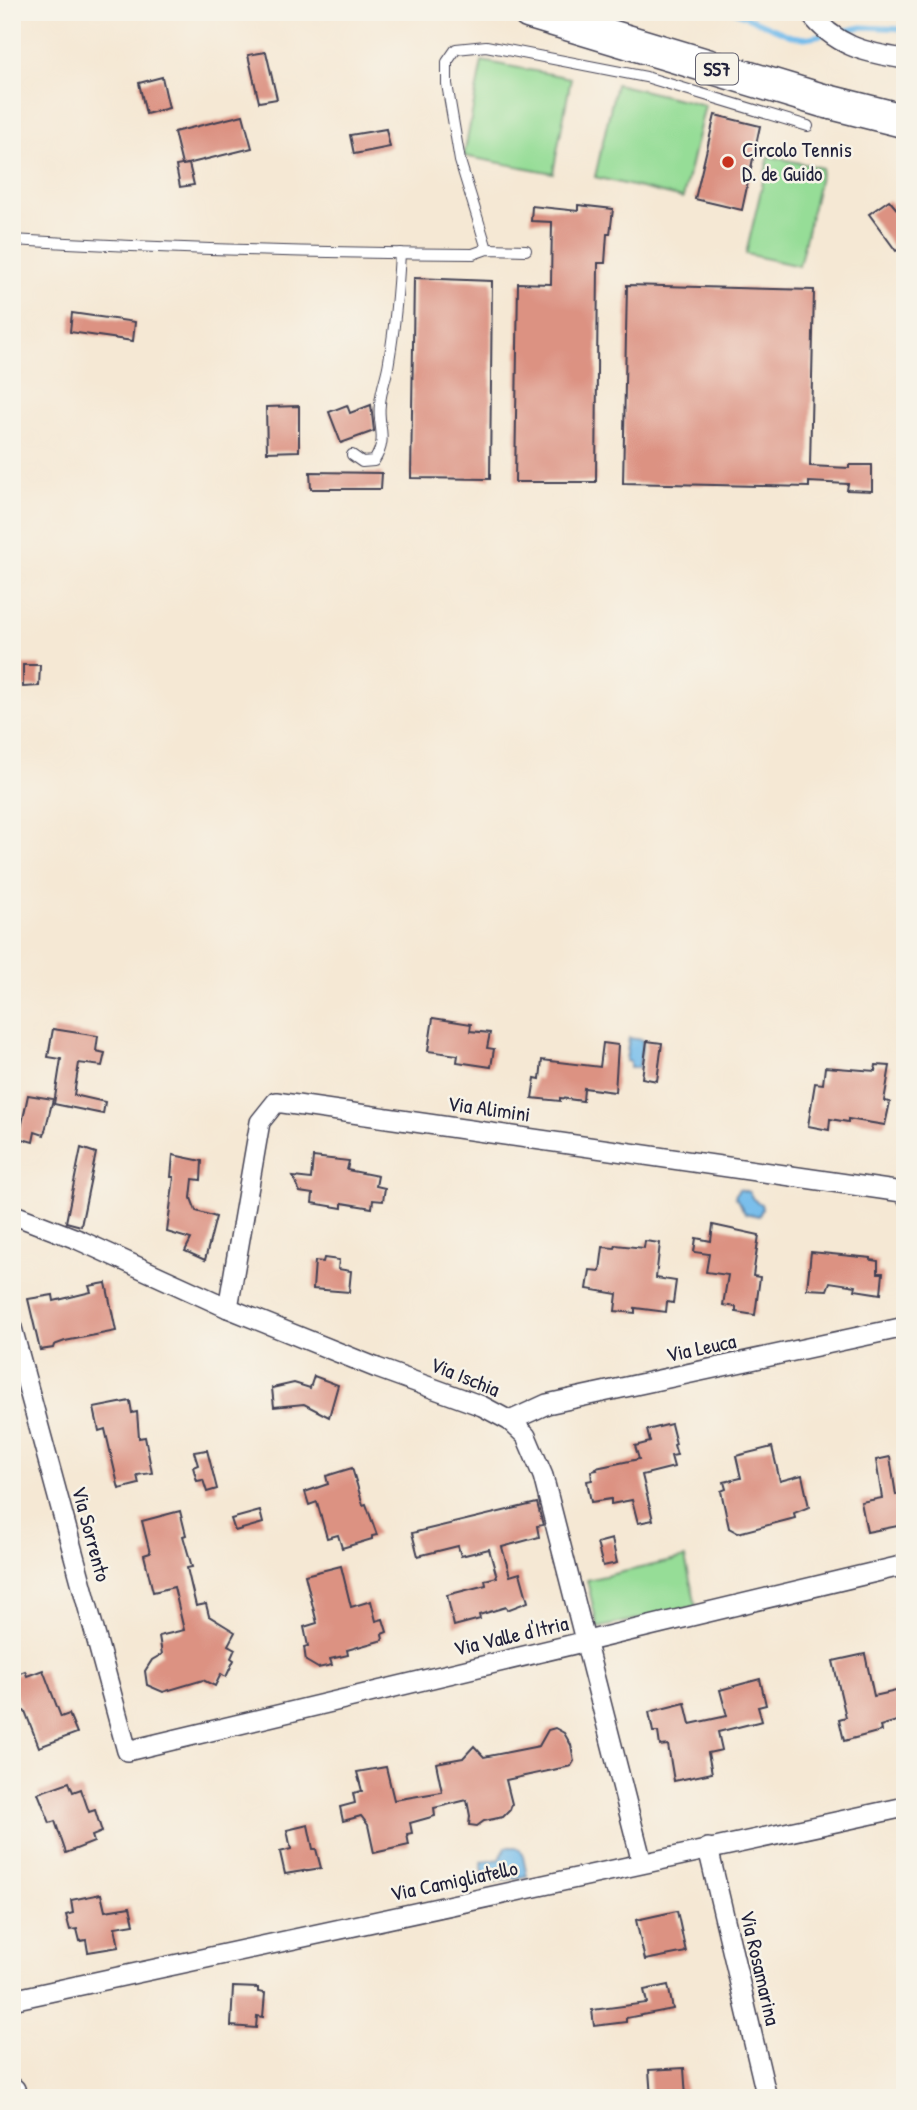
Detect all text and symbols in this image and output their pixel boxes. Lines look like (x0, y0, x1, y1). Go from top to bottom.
road number: SS7 (696, 54, 738, 85)
place label: Circolo Tennis D. de Guido (742, 135, 852, 188)
marker: Circolo Tennis D. de Guido (720, 154, 736, 170)
street label: Via Alimini (446, 1088, 532, 1129)
street label: Via Leuca (663, 1326, 738, 1369)
street label: Via Ischia (426, 1350, 504, 1404)
street label: Via Sorrento (65, 1483, 118, 1585)
street label: Via Valle d'Itria (451, 1608, 571, 1663)
street label: Via Camigliatello (388, 1853, 520, 1908)
street label: Via Rosamarina (733, 1908, 788, 2028)

